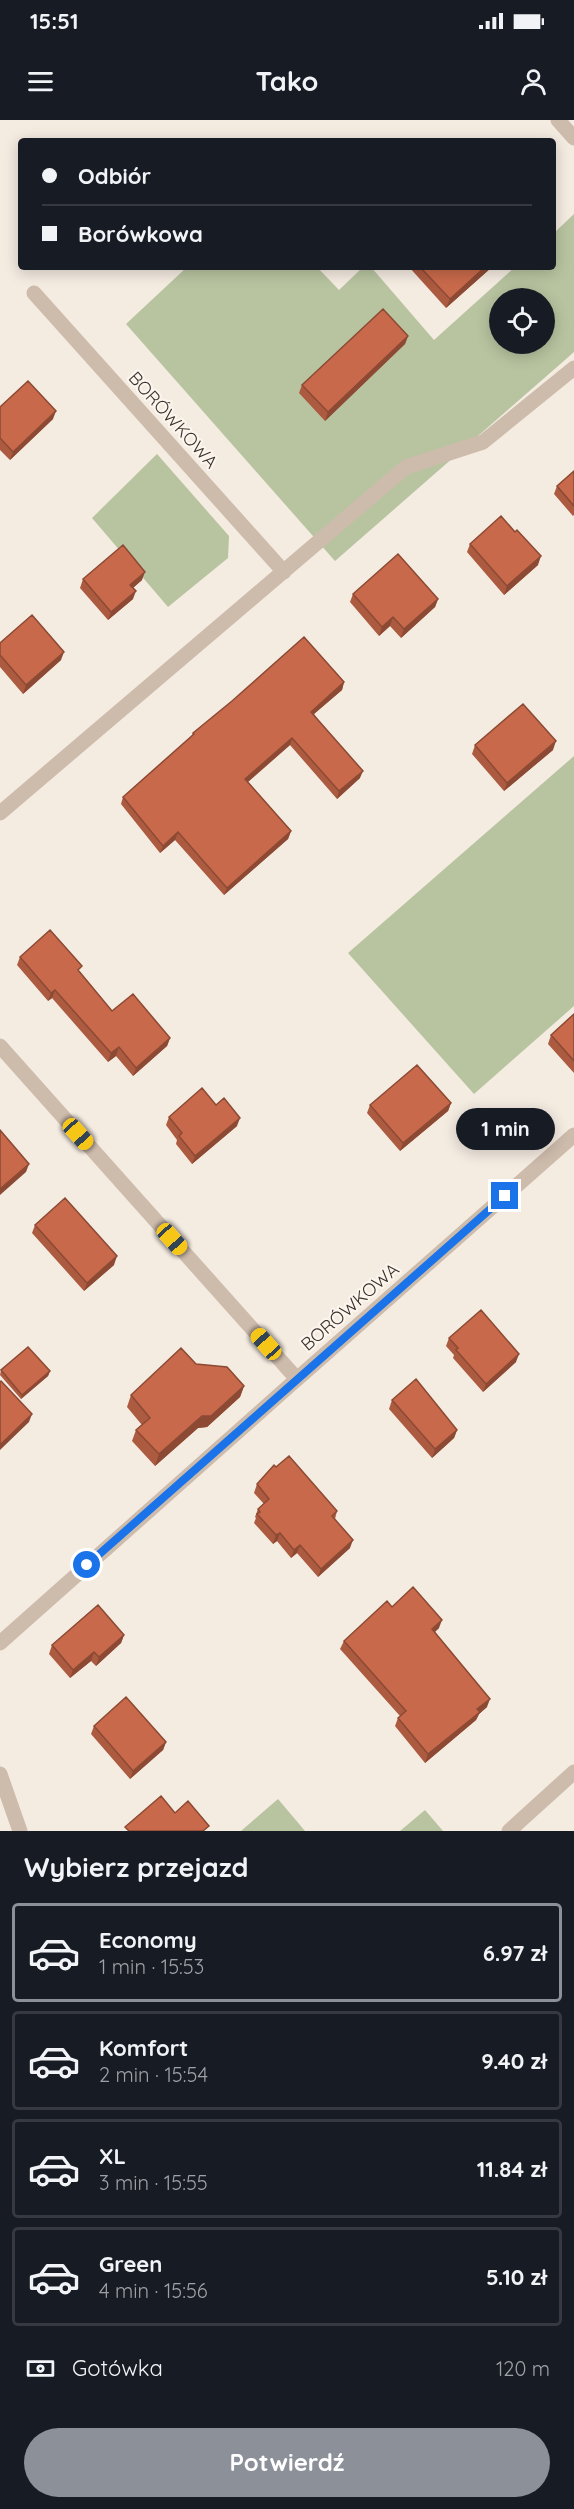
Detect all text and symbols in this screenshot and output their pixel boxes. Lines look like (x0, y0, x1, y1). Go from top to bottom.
text: 15:51 (30, 7, 78, 35)
text: Tako (256, 64, 318, 98)
icon: menu (24, 65, 57, 98)
icon: person (517, 65, 550, 98)
text: Odbiór (78, 162, 151, 190)
text: Borówkowa (78, 220, 203, 248)
map controls (489, 288, 555, 354)
button: locate (489, 288, 555, 354)
street label: BORÓWKOWA (124, 366, 223, 473)
callout: 1 min (456, 1109, 554, 1151)
car (59, 1115, 97, 1153)
text: 1 min (481, 1116, 530, 1141)
route end (491, 1182, 518, 1209)
car (153, 1220, 191, 1258)
street label: BORÓWKOWA (296, 1257, 404, 1356)
car (247, 1325, 285, 1363)
route start (73, 1551, 100, 1578)
text: Wybierz przejazd (24, 1850, 248, 1884)
icon: car (27, 1926, 81, 1980)
text: Economy (99, 1926, 197, 1954)
text: 6.97 zł (483, 1939, 547, 1967)
text: 1 min · 15:53 (99, 1954, 204, 1979)
icon: car (27, 2034, 81, 2088)
text: Komfort (99, 2034, 188, 2062)
text: 9.40 zł (481, 2047, 547, 2075)
text: 2 min · 15:54 (99, 2062, 208, 2087)
icon: car (27, 2142, 81, 2196)
text: XL (99, 2142, 126, 2170)
text: 11.84 zł (477, 2155, 547, 2183)
text: 3 min · 15:55 (99, 2170, 208, 2195)
icon: car (27, 2250, 81, 2304)
text: Green (99, 2250, 162, 2278)
text: 5.10 zł (486, 2263, 547, 2291)
text: 4 min · 15:56 (99, 2278, 208, 2303)
icon: cash (24, 2352, 57, 2385)
text: Gotówka (72, 2354, 163, 2382)
text: 120 m (496, 2356, 550, 2381)
button: Potwierdź (24, 2428, 550, 2497)

